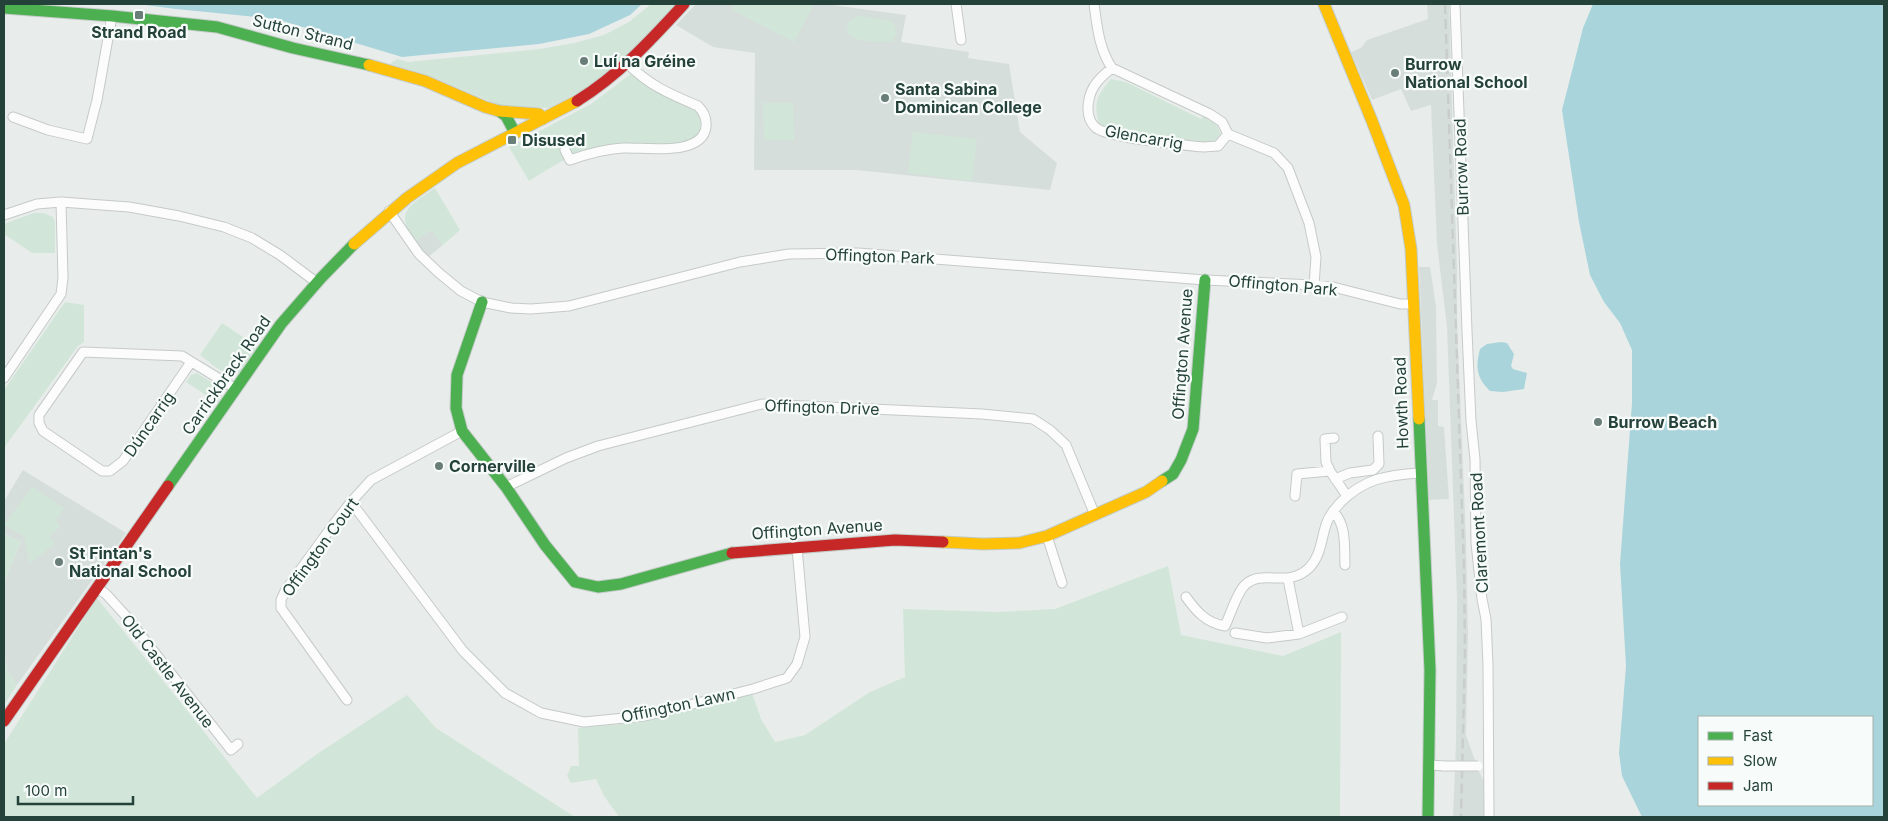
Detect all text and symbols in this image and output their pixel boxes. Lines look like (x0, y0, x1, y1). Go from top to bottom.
marker: Strand Road (133, 9, 145, 21)
street label: Sutton Strand (251, 10, 355, 54)
place label: Strand Road (91, 22, 187, 42)
place label: Luí na Gréine (594, 51, 696, 71)
place label: Burrow National School (1405, 54, 1528, 92)
marker: Luí na Gréine (578, 55, 590, 67)
marker: Burrow National School (1389, 67, 1401, 79)
place label: Santa Sabina Dominican College (895, 79, 1042, 117)
marker: Santa Sabina Dominican College (879, 92, 891, 104)
street label: Burrow Road (1449, 118, 1473, 216)
street label: Glencarrig (1103, 120, 1185, 154)
place label: Disused (522, 130, 585, 150)
marker: Disused (506, 134, 518, 146)
street label: Offington Park (825, 244, 935, 268)
street label: Offington Park (1228, 270, 1339, 300)
street label: Offington Avenue (1167, 288, 1197, 420)
street label: Carrickbrack Road (177, 312, 275, 438)
street label: Howth Road (1389, 357, 1413, 449)
street label: Dúncarrig (119, 388, 179, 460)
street label: Offington Drive (764, 395, 880, 419)
place label: Burrow Beach (1608, 412, 1717, 432)
marker: Burrow Beach (1592, 416, 1604, 428)
place label: Cornerville (449, 456, 536, 476)
marker: Cornerville (433, 460, 445, 472)
street label: Claremont Road (1466, 472, 1492, 594)
street label: Offington Court (277, 494, 363, 600)
street label: Offington Avenue (751, 514, 883, 544)
place label: St Fintan's National School (69, 543, 192, 581)
marker: St Fintan's National School (53, 556, 65, 568)
street label: Old Castle Avenue (117, 610, 219, 732)
street label: Offington Lawn (619, 683, 737, 727)
legend (1698, 716, 1873, 806)
text: Fast (1743, 726, 1773, 745)
text: Slow (1743, 751, 1777, 770)
scale bar (18, 774, 132, 806)
text: Jam (1743, 776, 1773, 795)
text: 100 m (25, 781, 67, 800)

